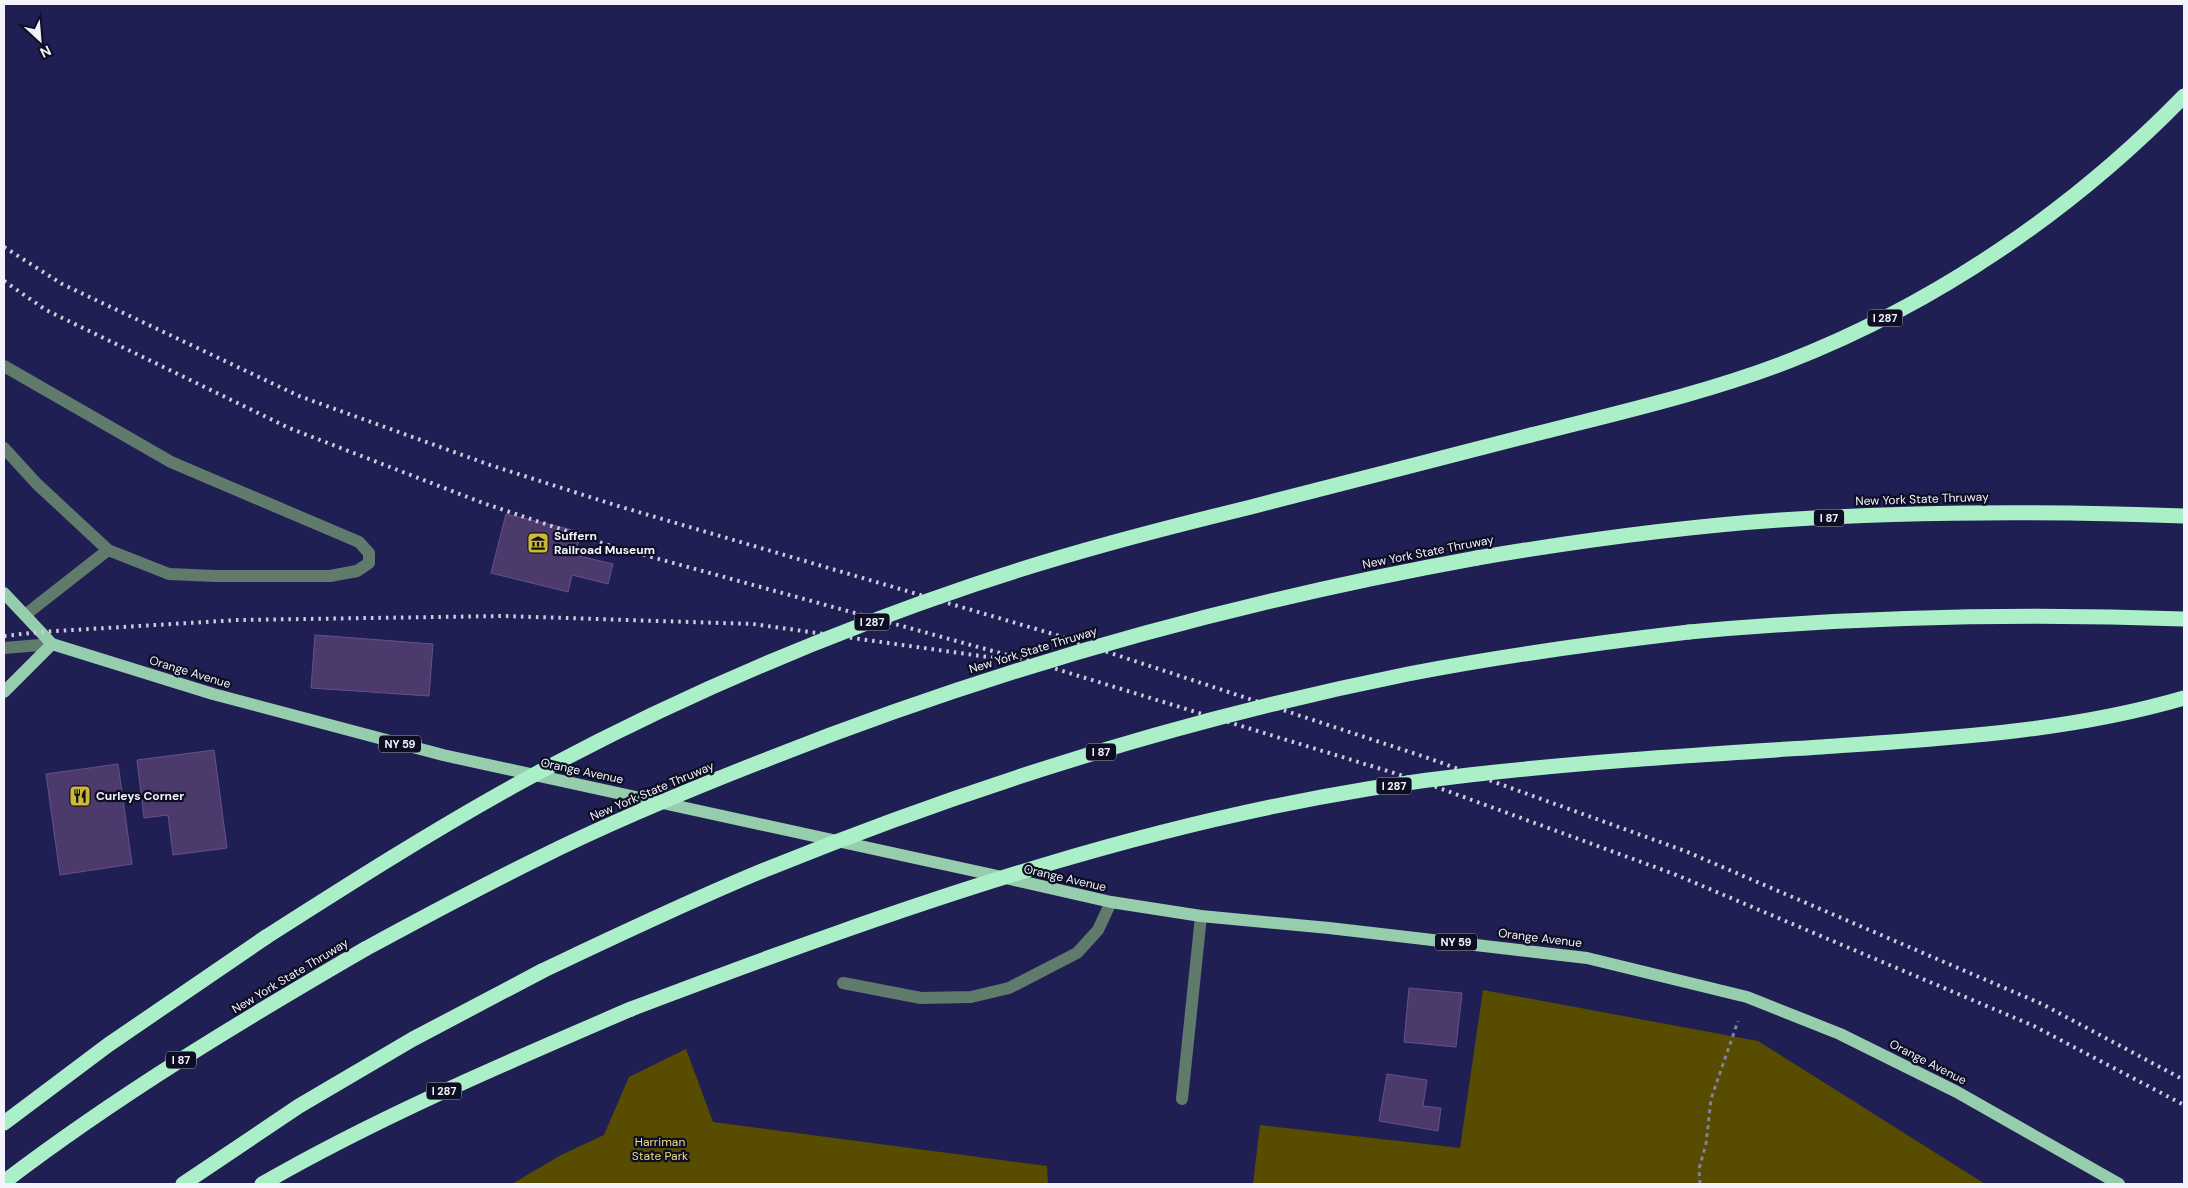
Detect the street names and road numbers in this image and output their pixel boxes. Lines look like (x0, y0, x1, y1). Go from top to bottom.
road number: I 287 (1868, 310, 1902, 326)
street label: New York State Thruway (1855, 489, 1989, 509)
road number: I 87 (1814, 509, 1844, 526)
street label: New York State Thruway (1361, 531, 1495, 573)
road number: I 287 (854, 614, 890, 630)
street label: New York State Thruway (967, 623, 1099, 677)
street label: Orange Avenue (147, 652, 233, 692)
road number: NY 59 (379, 736, 421, 752)
road number: I 87 (1086, 744, 1116, 760)
street label: Orange Avenue (539, 754, 625, 788)
street label: New York State Thruway (587, 757, 717, 824)
road number: I 287 (1376, 778, 1412, 794)
street label: Orange Avenue (1022, 861, 1108, 895)
street label: Orange Avenue (1497, 925, 1583, 951)
road number: NY 59 (1435, 934, 1477, 950)
street label: New York State Thruway (229, 935, 352, 1017)
street label: Orange Avenue (1887, 1036, 1969, 1088)
road number: I 87 (166, 1052, 196, 1068)
road number: I 287 (426, 1082, 462, 1100)

